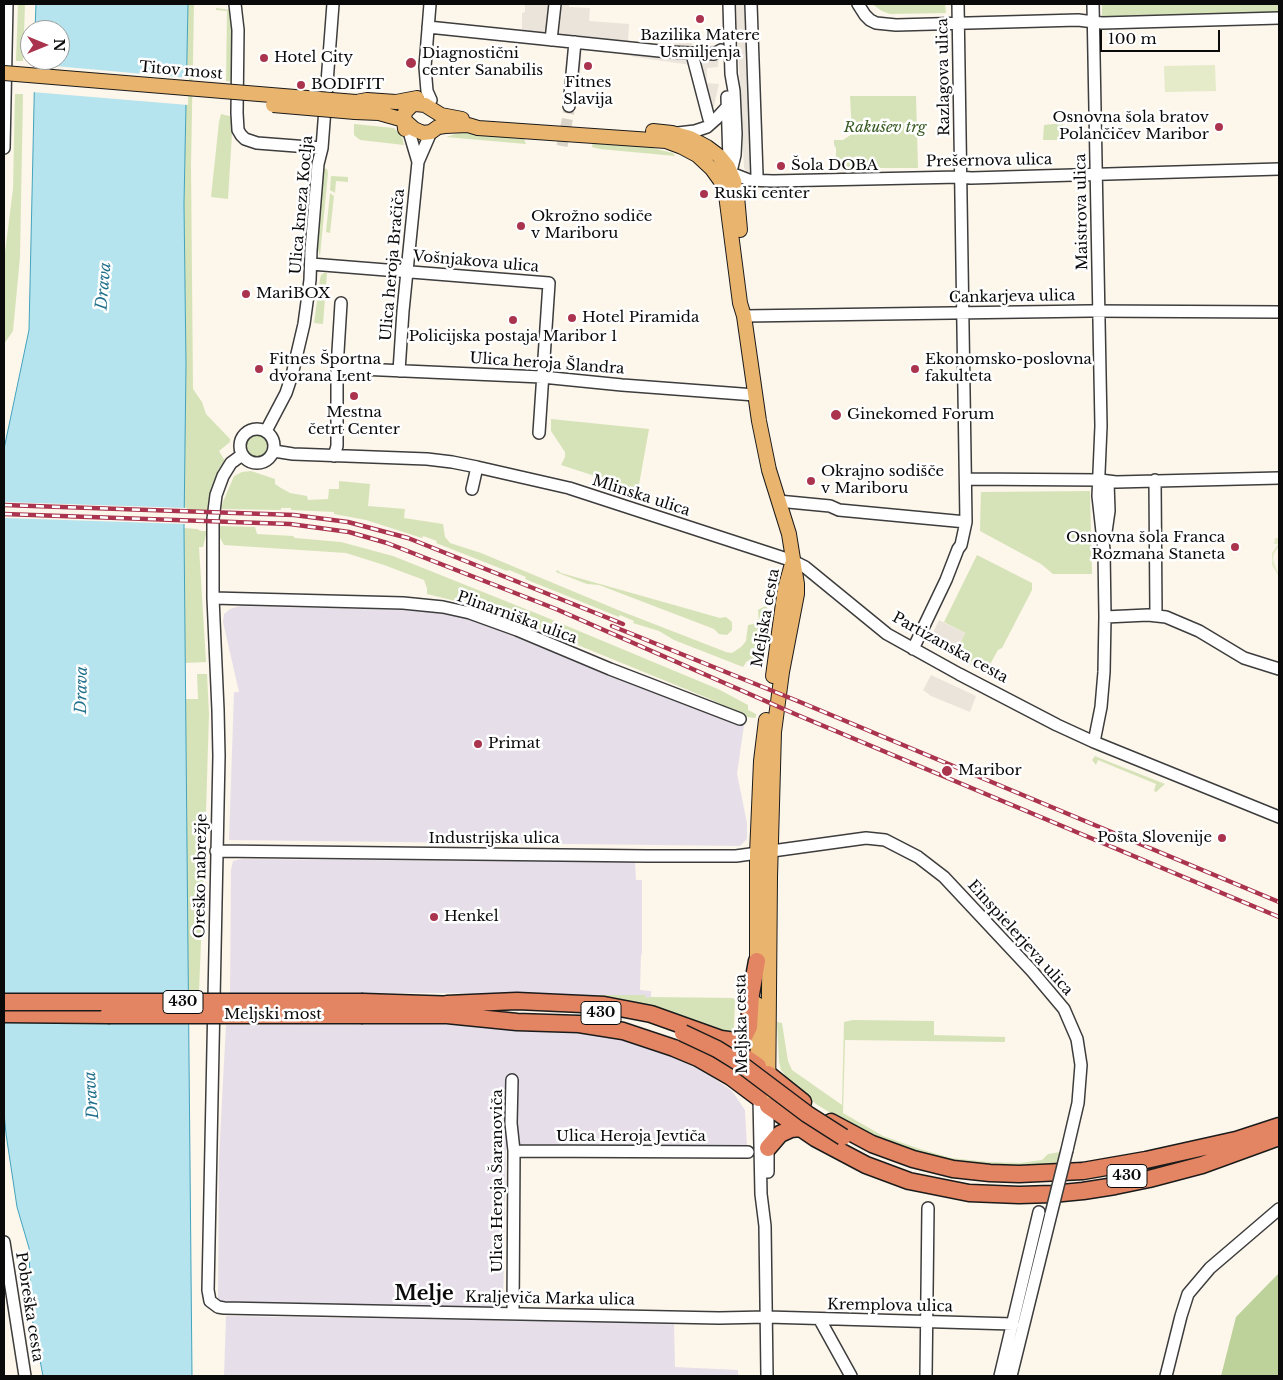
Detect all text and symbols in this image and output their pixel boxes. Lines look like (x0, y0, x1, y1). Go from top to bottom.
marker: Bazilika Matere Usmiljenja (694, 13, 706, 25)
street label: Razlagova ulica (934, 18, 954, 136)
north arrow (20, 20, 70, 70)
scale bar (1103, 20, 1223, 52)
place label: Bazilika Matere Usmiljenja (640, 27, 760, 62)
text: 100 m (1108, 29, 1157, 48)
text: N (50, 38, 68, 52)
place label: Diagnostični center Sanabilis (422, 45, 543, 80)
place label: Hotel City (274, 49, 353, 67)
marker: Hotel City (258, 52, 270, 64)
marker: Diagnostični center Sanabilis (404, 56, 418, 70)
street label: Titov most (139, 58, 223, 84)
marker: Fitnes Slavija (582, 60, 594, 72)
place label: Fitnes Slavija (563, 74, 613, 109)
place label: BODIFIT (311, 76, 384, 94)
marker: BODIFIT (295, 79, 307, 91)
place label: Osnovna šola bratov Polančičev Maribor (1052, 109, 1209, 144)
park label: Rakušev trg (844, 119, 926, 137)
marker: Osnovna šola bratov Polančičev Maribor (1213, 121, 1225, 133)
street label: Ulica kneza Koclja (287, 135, 317, 275)
street label: Prešernova ulica (926, 151, 1052, 171)
street label: Maistrova ulica (1072, 153, 1092, 271)
place label: Šola DOBA (791, 157, 878, 175)
marker: Šola DOBA (775, 160, 787, 172)
place label: Ruski center (714, 185, 810, 203)
street label: Ulica heroja Bračiča (377, 188, 409, 342)
marker: Ruski center (698, 188, 710, 200)
place label: Okrožno sodiče v Mariboru (531, 208, 652, 243)
marker: Okrožno sodiče v Mariboru (515, 220, 527, 232)
street label: Vošnjakova ulica (412, 248, 540, 276)
water label: Drava (92, 261, 116, 311)
place label: MariBOX (256, 285, 330, 303)
street label: Cankarjeva ulica (949, 287, 1075, 307)
marker: MariBOX (240, 288, 252, 300)
place label: Hotel Piramida (582, 309, 699, 327)
marker: Hotel Piramida (566, 312, 578, 324)
marker: Policijska postaja Maribor 1 (507, 314, 519, 326)
place label: Policijska postaja Maribor 1 (409, 328, 617, 346)
street label: Ulica heroja Šlandra (469, 350, 625, 378)
place label: Fitnes Športna dvorana Lent (269, 351, 381, 386)
place label: Ekonomsko-poslovna fakulteta (925, 351, 1092, 386)
marker: Fitnes Športna dvorana Lent (253, 363, 265, 375)
marker: Ekonomsko-poslovna fakulteta (909, 363, 921, 375)
marker: Mestna četrt Center (348, 390, 360, 402)
place label: Mestna četrt Center (308, 404, 400, 439)
place label: Ginekomed Forum (847, 406, 994, 424)
marker: Ginekomed Forum (829, 408, 843, 422)
place label: Okrajno sodišče v Mariboru (821, 463, 944, 498)
street label: Mlinska ulica (590, 472, 692, 520)
marker: Okrajno sodišče v Mariboru (805, 475, 817, 487)
place label: Osnovna šola Franca Rozmana Staneta (1066, 529, 1225, 564)
marker: Osnovna šola Franca Rozmana Staneta (1229, 541, 1241, 553)
street label: Meljska cesta (748, 567, 784, 669)
street label: Plinarniška ulica (454, 588, 580, 648)
street label: Partizanska cesta (889, 609, 1011, 687)
water label: Drava (72, 666, 92, 714)
place label: Primat (488, 735, 541, 753)
marker: Primat (472, 738, 484, 750)
place label: Maribor (958, 762, 1022, 780)
marker: Maribor (940, 764, 954, 778)
street label: Oreško nabrežje (191, 813, 211, 939)
place label: Pošta Slovenije (1097, 829, 1212, 847)
street label: Industrijska ulica (428, 830, 560, 848)
marker: Pošta Slovenije (1216, 832, 1228, 844)
street label: Einspielerjeva ulica (964, 877, 1076, 999)
place label: Henkel (444, 908, 499, 926)
marker: Henkel (428, 911, 440, 923)
street label: Meljska cesta (732, 974, 752, 1074)
road number: 430 (163, 990, 203, 1014)
road number: 430 (581, 1001, 621, 1024)
street label: Meljski most (224, 1006, 322, 1024)
water label: Drava (81, 1070, 103, 1120)
street label: Ulica Heroja Šaranoviča (489, 1089, 507, 1273)
street label: Ulica Heroja Jevtiča (556, 1128, 706, 1146)
road number: 430 (1107, 1164, 1147, 1188)
street label: Pobreška cesta (11, 1251, 47, 1363)
district label: Melje (394, 1282, 454, 1306)
street label: Kraljeviča Marka ulica (465, 1289, 635, 1309)
street label: Kremplova ulica (827, 1296, 953, 1316)

